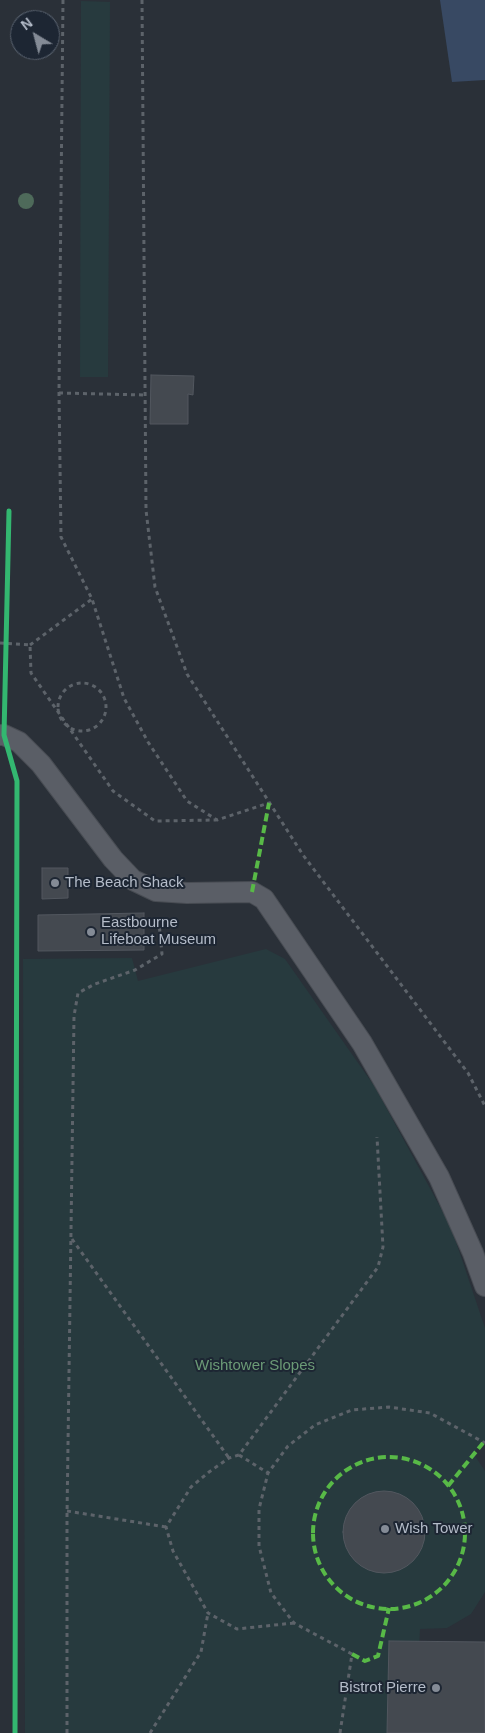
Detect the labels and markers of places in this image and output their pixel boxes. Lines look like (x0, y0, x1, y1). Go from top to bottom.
place label: The Beach Shack (65, 874, 183, 892)
marker: The Beach Shack (49, 877, 61, 889)
place label: Eastbourne Lifeboat Museum (101, 914, 216, 949)
marker: Eastbourne Lifeboat Museum (85, 926, 97, 938)
place label: Wish Tower (395, 1520, 473, 1538)
marker: Wish Tower (379, 1523, 391, 1535)
place label: Bistrot Pierre (339, 1679, 426, 1697)
marker: Bistrot Pierre (430, 1682, 442, 1694)

